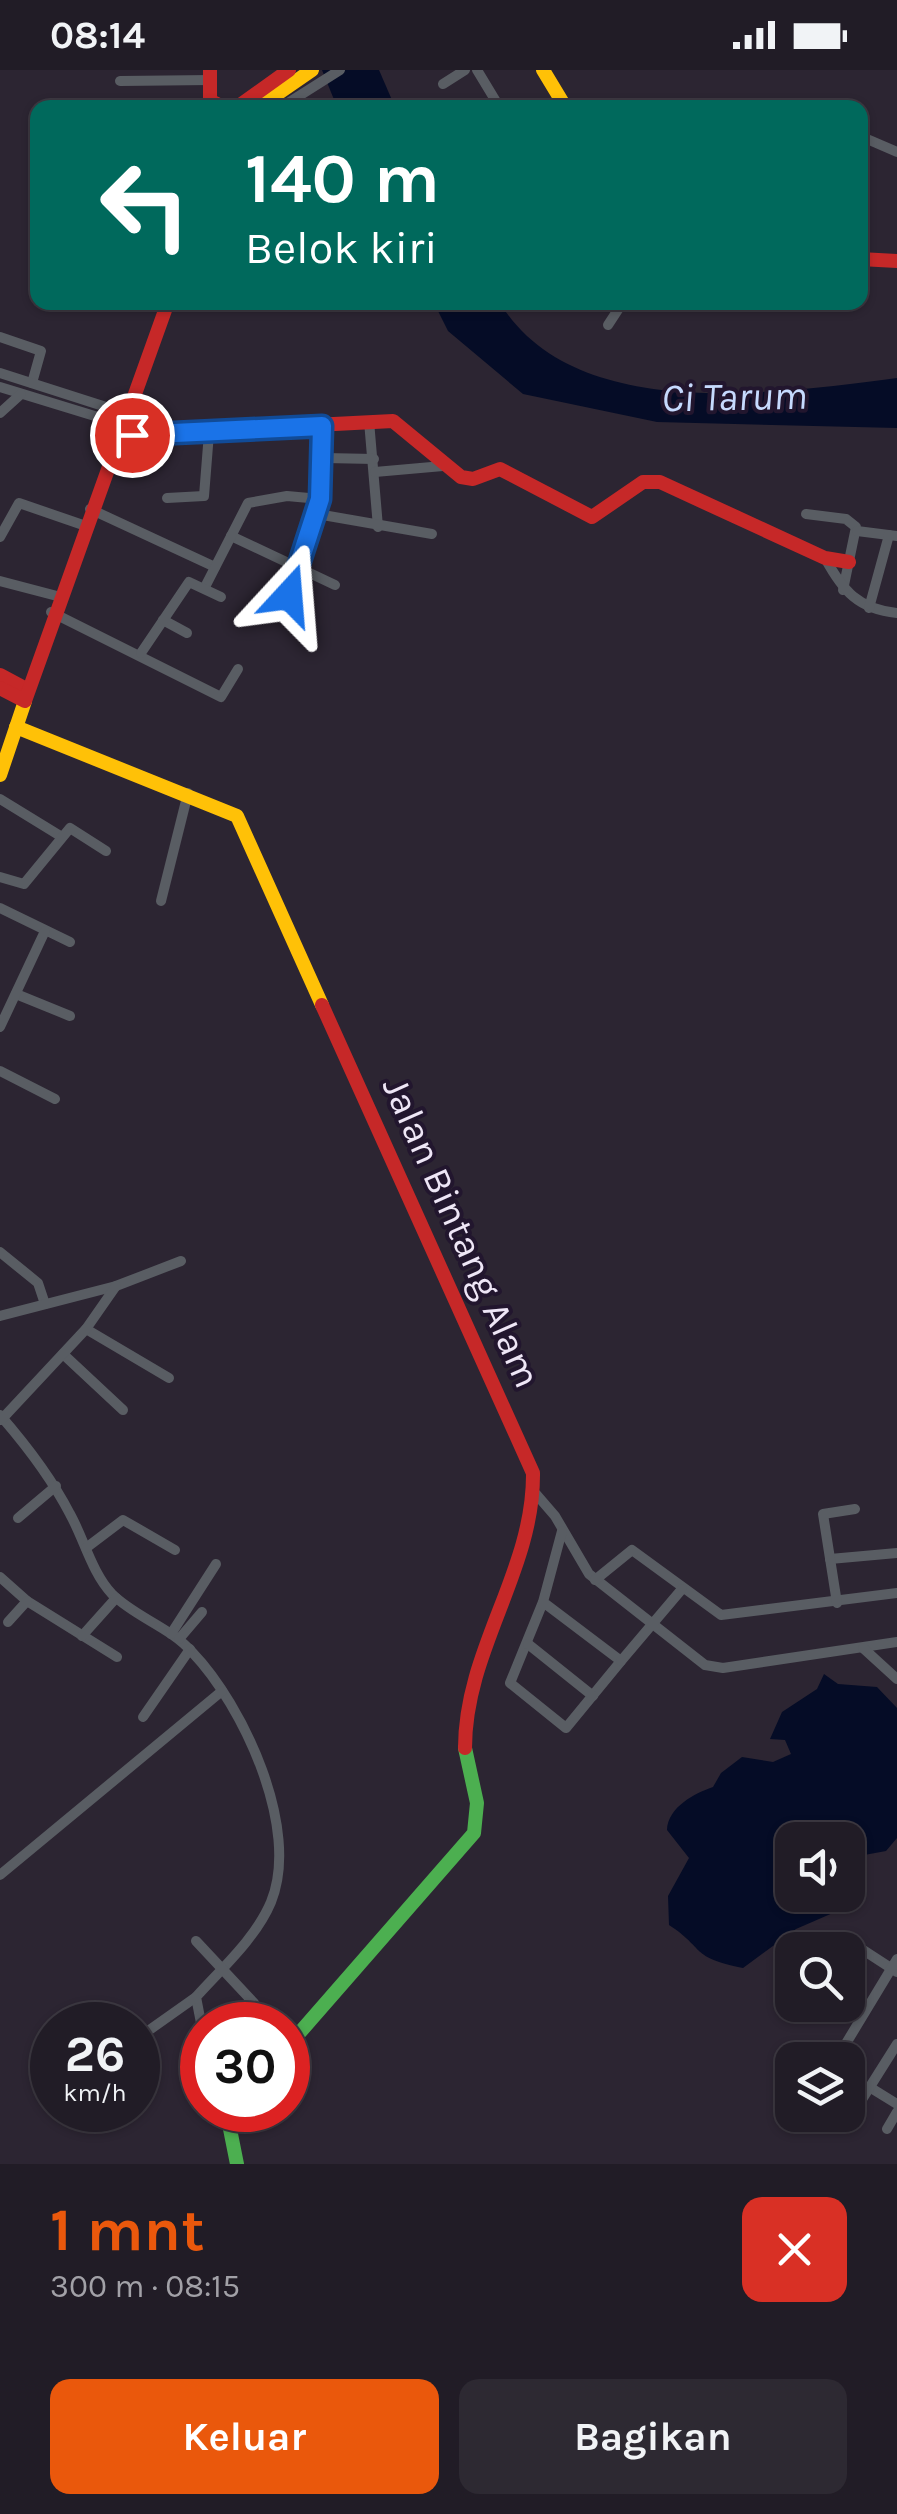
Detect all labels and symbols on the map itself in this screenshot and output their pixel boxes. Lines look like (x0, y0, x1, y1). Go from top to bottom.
water label: Ci Tarum (661, 372, 807, 421)
pin (90, 393, 175, 478)
position arrow (237, 543, 341, 647)
street label: Jalan Bintang Alam (373, 1070, 550, 1394)
speed limit sign: 30 (180, 2002, 310, 2132)

